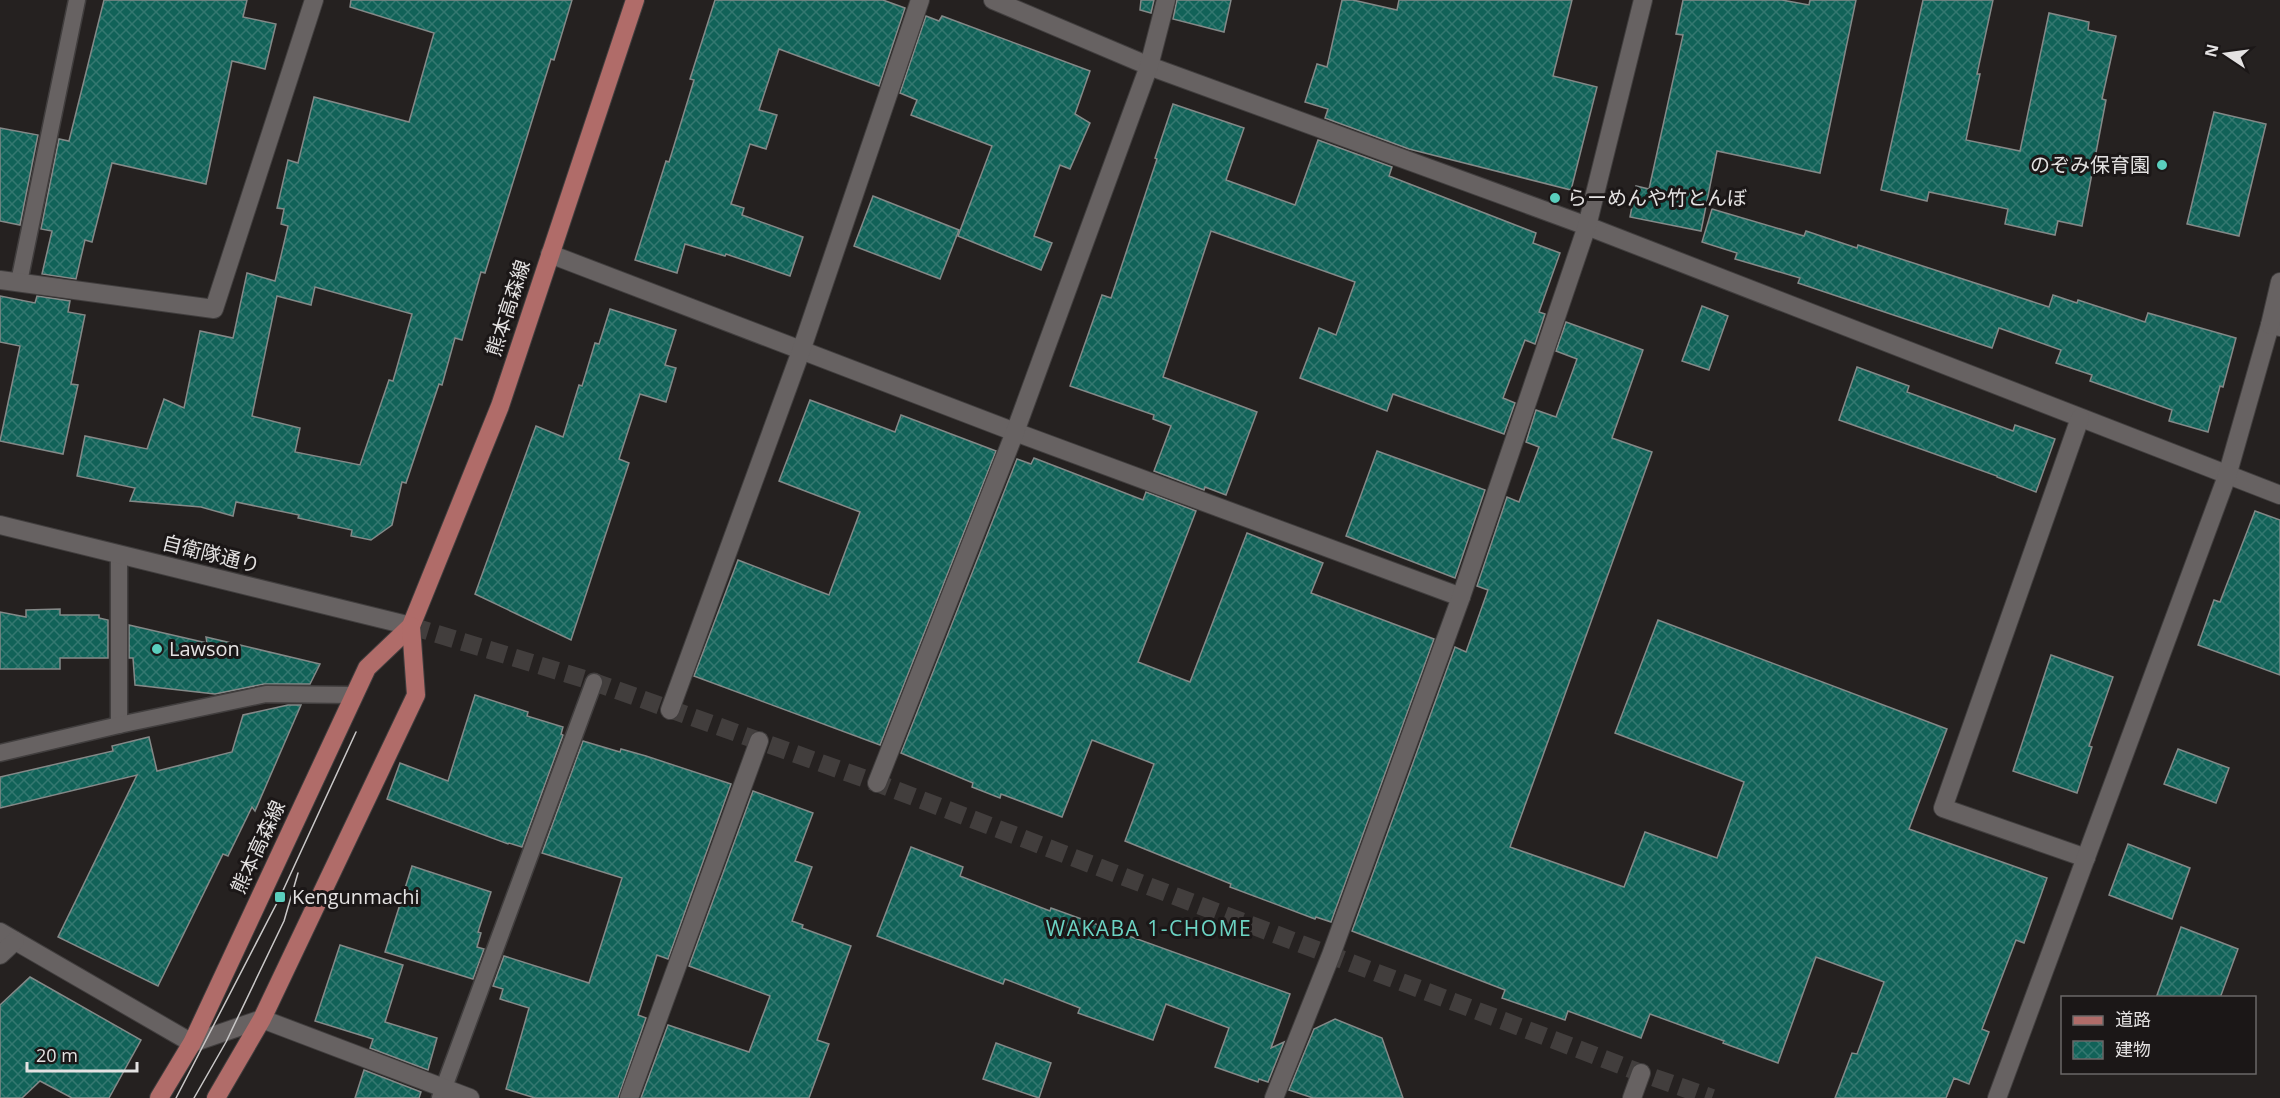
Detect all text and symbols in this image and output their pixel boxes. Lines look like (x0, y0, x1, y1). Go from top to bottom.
north arrow (2196, 24, 2256, 84)
text: N (2199, 42, 2224, 59)
place label: のぞみ保育園 (2030, 151, 2150, 178)
marker: のぞみ保育園 (2155, 158, 2169, 172)
place label: らーめんや竹とんぼ (1567, 184, 1747, 211)
marker: らーめんや竹とんぼ (1548, 191, 1562, 205)
street label: 熊本高森線 (479, 256, 536, 360)
street label: 自衛隊通り (159, 528, 263, 579)
place label: Lawson (169, 635, 240, 662)
marker: Lawson (150, 642, 164, 656)
street label: 熊本高森線 (224, 796, 291, 898)
place label: Kengunmachi (292, 883, 420, 910)
marker: Kengunmachi (273, 890, 287, 904)
district label: WAKABA 1-CHOME (1046, 914, 1252, 942)
legend (2061, 996, 2256, 1074)
text: 道路 (2115, 1007, 2151, 1031)
scale bar (27, 1035, 136, 1073)
text: 建物 (2115, 1037, 2151, 1061)
text: 20 m (36, 1043, 78, 1067)

